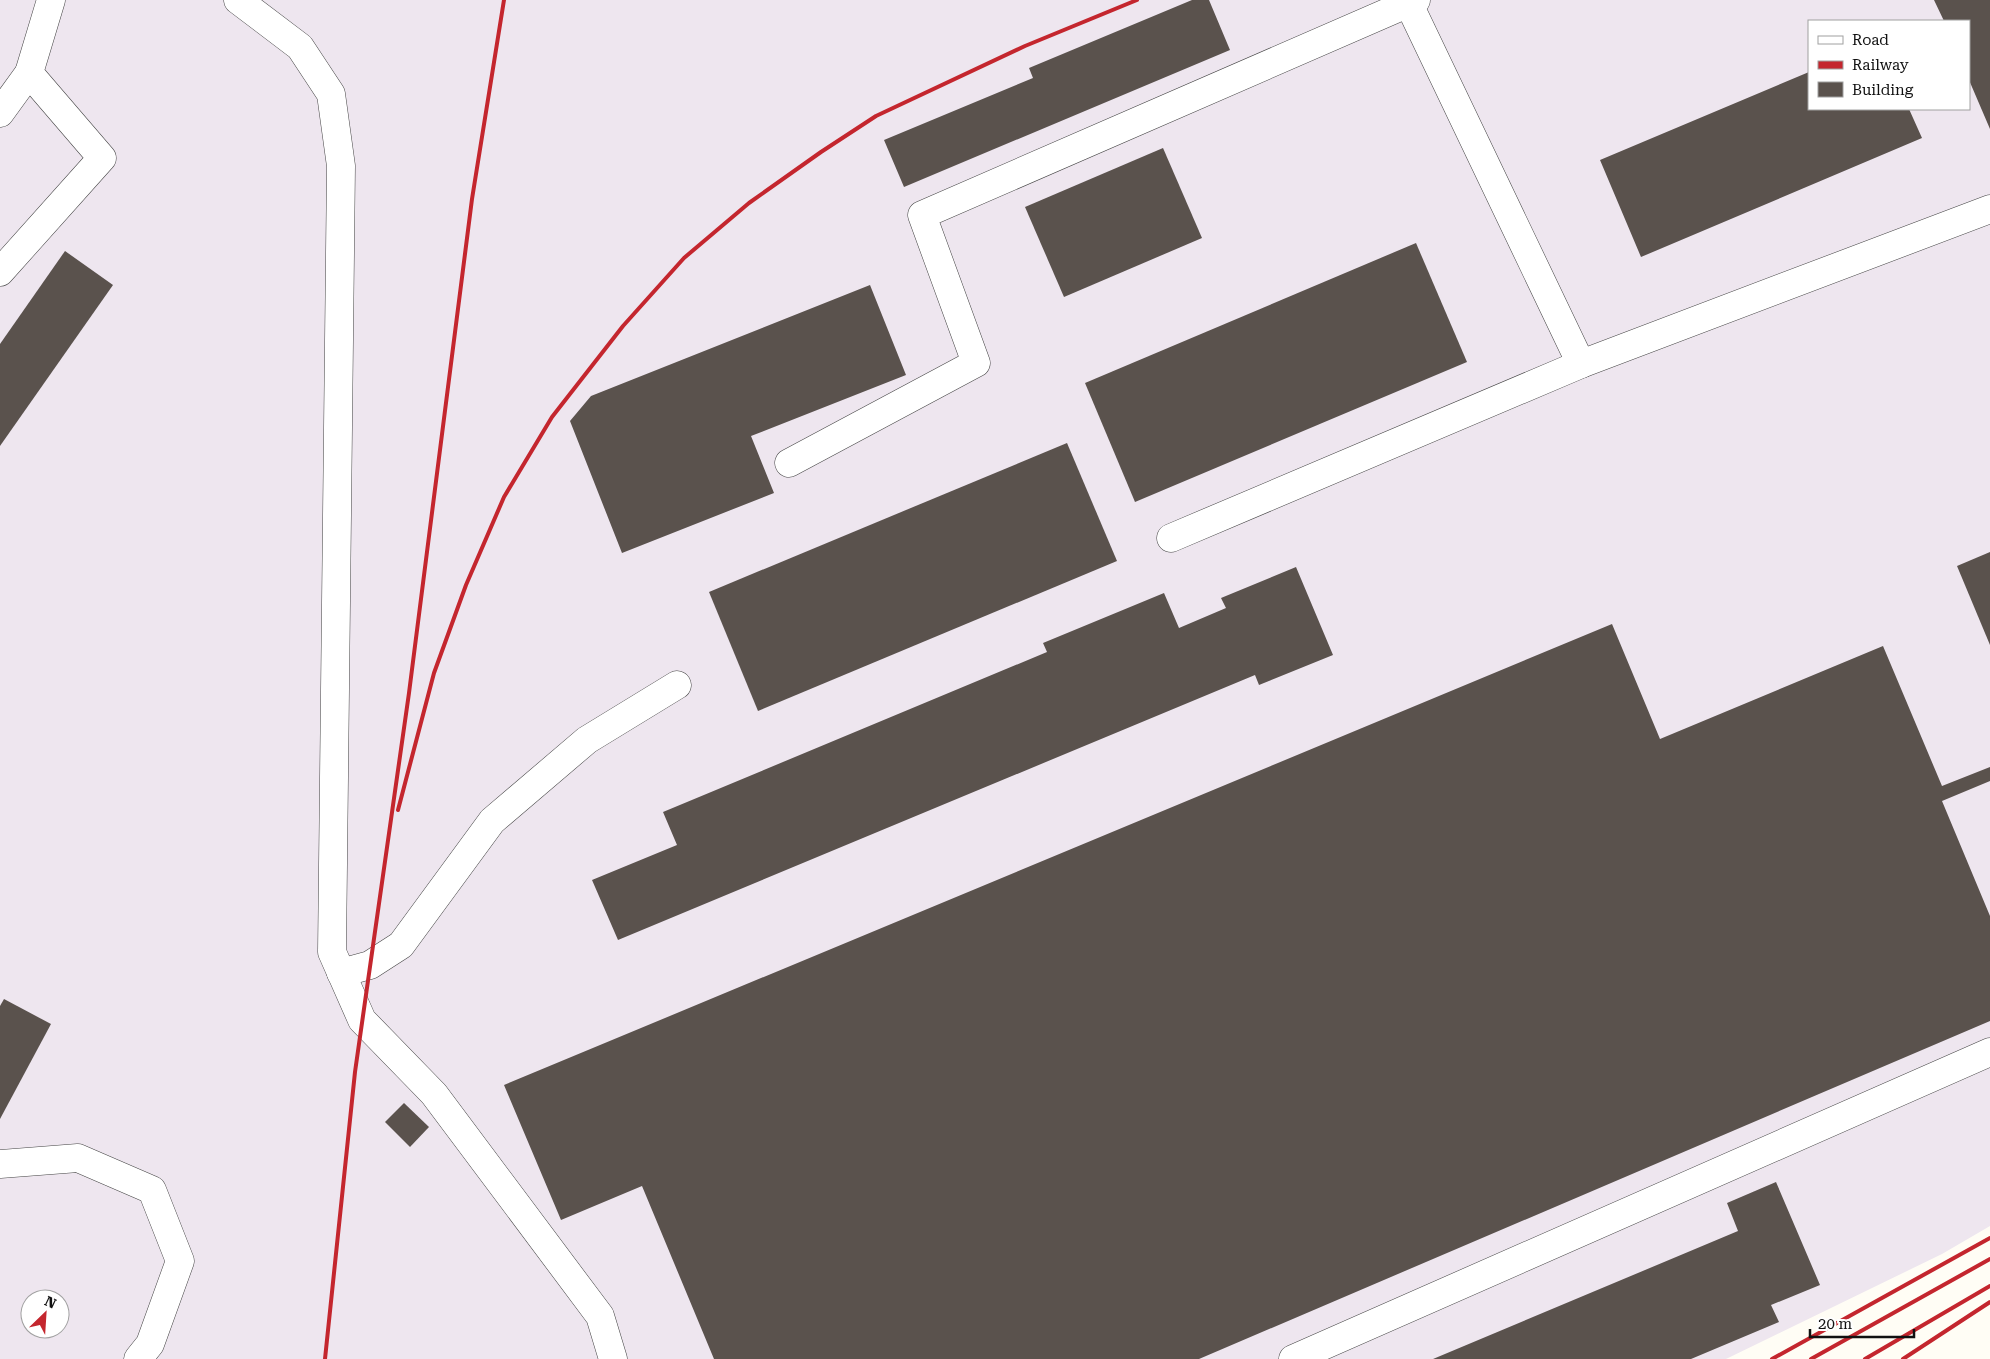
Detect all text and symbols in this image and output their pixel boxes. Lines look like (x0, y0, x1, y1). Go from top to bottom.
legend (1808, 20, 1970, 110)
text: Road (1852, 31, 1889, 49)
text: Railway (1852, 56, 1909, 74)
text: Building (1852, 81, 1914, 99)
north arrow (20, 1289, 70, 1339)
text: N (42, 1293, 59, 1312)
scale bar (1810, 1306, 1914, 1338)
text: 20 m (1818, 1315, 1853, 1333)

